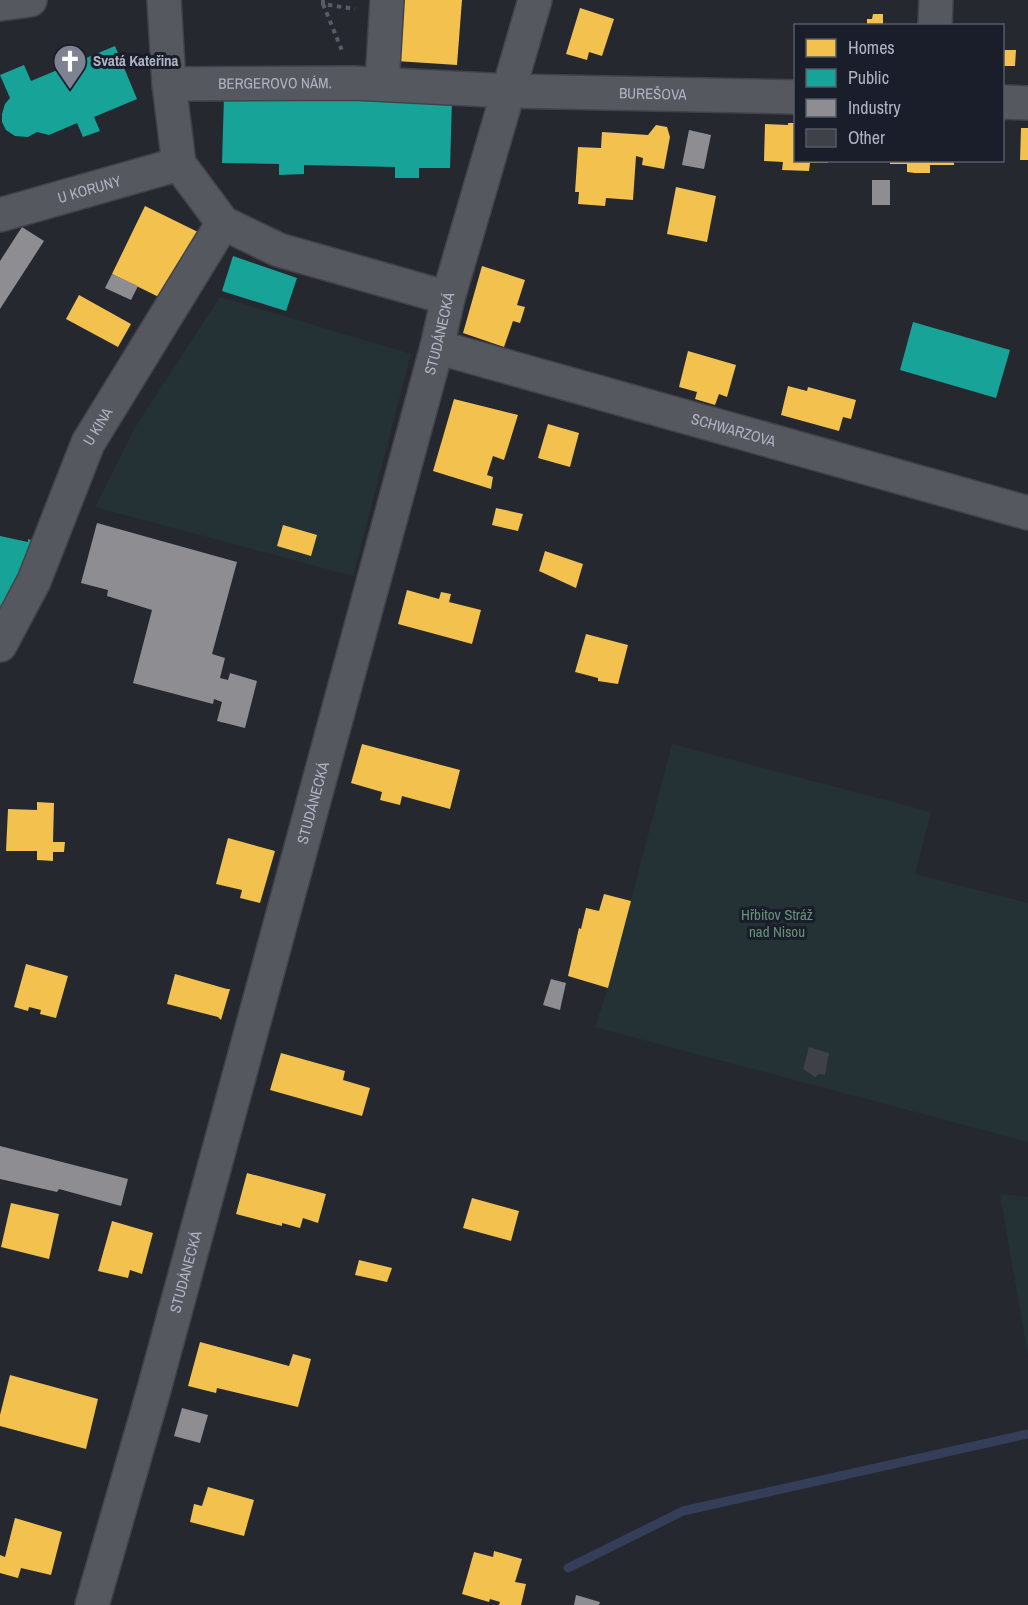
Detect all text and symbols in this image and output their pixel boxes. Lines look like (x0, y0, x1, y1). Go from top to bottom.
legend (794, 24, 1004, 162)
text: Homes (848, 35, 895, 60)
church icon: Svatá Kateřina (52, 43, 88, 90)
place label: Svatá Kateřina (93, 50, 179, 71)
text: Public (848, 65, 889, 90)
street label: BERGEROVO NÁM. (218, 72, 332, 94)
street label: BUREŠOVA (619, 82, 688, 105)
text: Industry (848, 95, 901, 120)
text: Other (848, 125, 885, 150)
street label: U KORUNY (55, 170, 124, 208)
street label: STUDÁNECKÁ (419, 289, 459, 377)
street label: U KINA (78, 403, 118, 449)
street label: SCHWARZOVA (689, 408, 779, 452)
street label: STUDÁNECKÁ (292, 759, 334, 846)
park label: Hřbitov Stráž nad Nisou (741, 904, 813, 942)
street label: STUDÁNECKÁ (164, 1228, 207, 1315)

